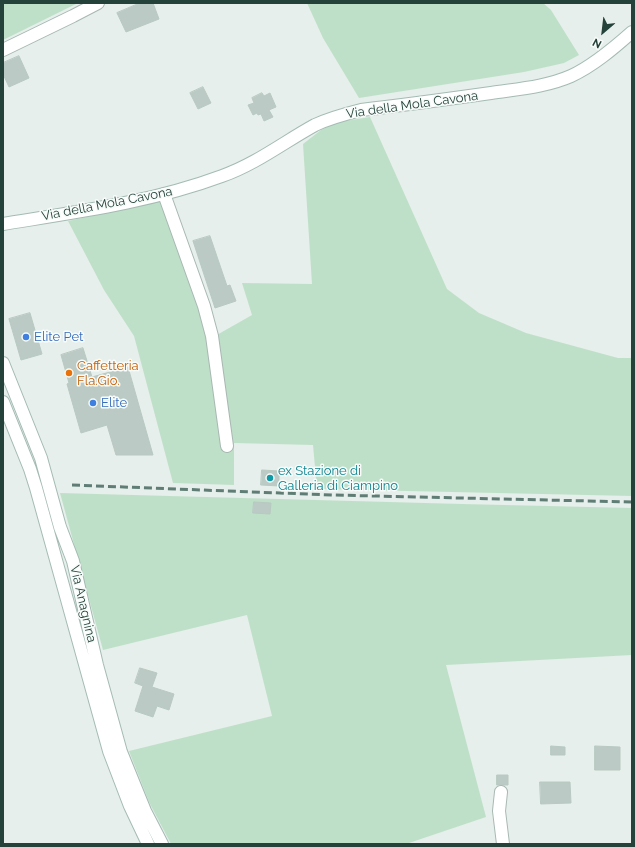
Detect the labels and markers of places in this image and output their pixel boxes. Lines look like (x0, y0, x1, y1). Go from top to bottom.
place label: Elite Pet (34, 329, 83, 345)
marker: Elite Pet (21, 332, 31, 342)
place label: Caffetteria Fla.Gio. (77, 358, 139, 389)
marker: Caffetteria Fla.Gio. (64, 368, 74, 378)
place label: Elite (101, 395, 127, 411)
marker: Elite (88, 398, 98, 408)
place label: ex Stazione di Galleria di Ciampino (278, 463, 398, 494)
marker: ex Stazione di Galleria di Ciampino (265, 473, 275, 483)

